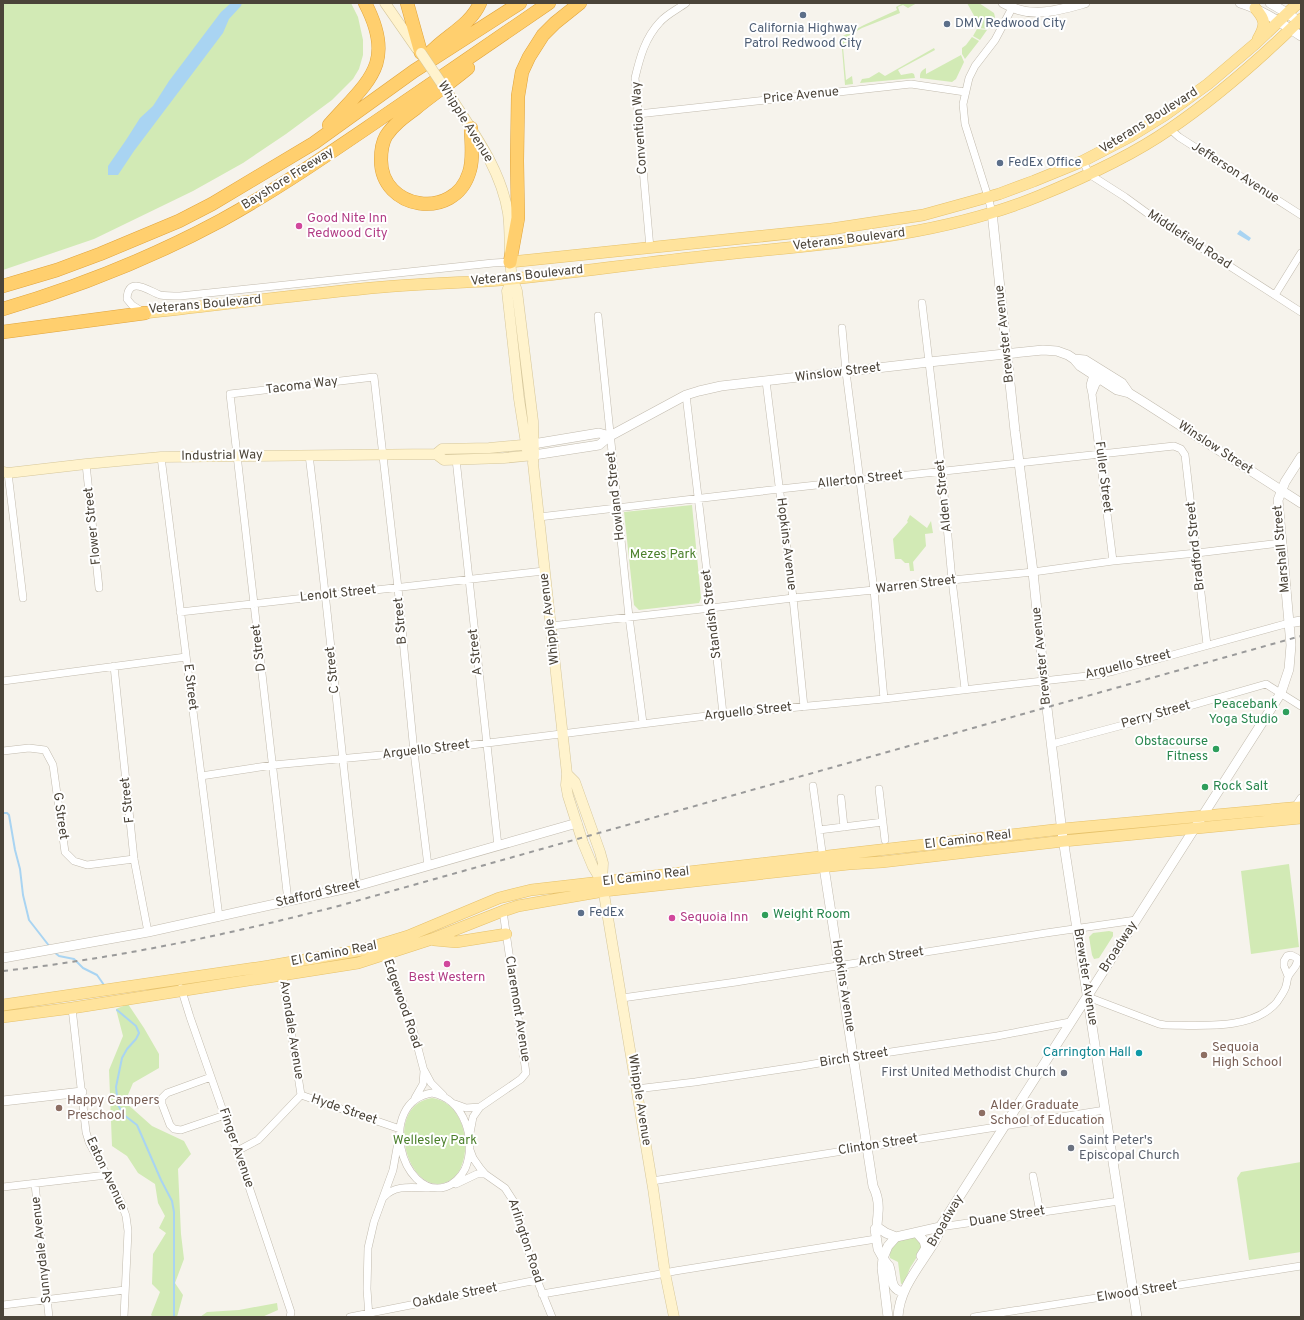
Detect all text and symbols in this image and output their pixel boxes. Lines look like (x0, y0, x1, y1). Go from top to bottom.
marker: California Highway Patrol Redwood City (798, 10, 808, 20)
place label: DMV Redwood City (955, 16, 1066, 32)
marker: DMV Redwood City (942, 19, 952, 29)
place label: California Highway Patrol Redwood City (744, 21, 862, 52)
street label: Whipple Avenue (434, 79, 496, 165)
street label: Convention Way (629, 81, 651, 175)
street label: Price Avenue (762, 84, 840, 108)
street label: Veterans Boulevard (1097, 84, 1201, 158)
street label: Jefferson Avenue (1188, 139, 1282, 207)
street label: Bayshore Freeway (239, 144, 337, 214)
place label: FedEx Office (1008, 155, 1082, 171)
marker: FedEx Office (995, 158, 1005, 168)
street label: Middlefield Road (1144, 207, 1234, 273)
place label: Good Nite Inn Redwood City (307, 211, 388, 242)
marker: Good Nite Inn Redwood City (294, 221, 304, 231)
street label: Veterans Boulevard (792, 225, 906, 255)
street label: Veterans Boulevard (470, 262, 584, 290)
street label: Brewster Avenue (992, 284, 1018, 384)
street label: Veterans Boulevard (148, 292, 262, 318)
street label: Winslow Street (794, 360, 882, 386)
street label: Tacoma Way (265, 374, 339, 398)
street label: Winslow Street (1174, 418, 1256, 478)
street label: Fuller Street (1091, 440, 1115, 514)
street label: Industrial Way (181, 447, 263, 465)
street label: Howland Street (603, 451, 629, 541)
street label: Alden Street (932, 459, 956, 533)
street label: Allerton Street (816, 468, 904, 492)
street label: Flower Street (81, 486, 105, 566)
street label: Hopkins Avenue (772, 497, 800, 591)
street label: Bradford Street (1183, 500, 1209, 591)
street label: Marshall Street (1270, 504, 1294, 594)
park label: Mezes Park (630, 547, 696, 563)
street label: Standish Street (699, 568, 725, 660)
street label: Whipple Avenue (536, 572, 564, 666)
street label: Warren Street (875, 572, 957, 598)
street label: Lenolt Street (299, 582, 377, 606)
street label: B Street (391, 597, 411, 645)
street label: Brewster Avenue (1029, 606, 1055, 706)
street label: D Street (248, 623, 270, 673)
street label: A Street (466, 628, 486, 676)
street label: C Street (323, 646, 343, 694)
street label: Arguello Street (1083, 647, 1173, 683)
street label: E Street (179, 663, 201, 711)
street label: Perry Street (1120, 697, 1193, 733)
place label: Peacebank Yoga Studio (1209, 697, 1278, 728)
street label: Arguello Street (703, 699, 793, 725)
marker: Peacebank Yoga Studio (1281, 707, 1291, 717)
place label: Obstacourse Fitness (1134, 734, 1208, 765)
street label: Arguello Street (381, 737, 471, 763)
marker: Obstacourse Fitness (1211, 744, 1221, 754)
street label: F Street (118, 776, 138, 824)
place label: Rock Salt (1213, 779, 1268, 795)
marker: Rock Salt (1200, 782, 1210, 792)
street label: G Street (49, 791, 71, 841)
street label: El Camino Real (924, 827, 1012, 853)
street label: El Camino Real (602, 864, 690, 890)
street label: Stafford Street (274, 877, 362, 911)
place label: FedEx (589, 905, 625, 921)
place label: Weight Room (773, 907, 850, 923)
marker: FedEx (576, 908, 586, 918)
place label: Sequoia Inn (680, 910, 748, 926)
marker: Weight Room (760, 910, 770, 920)
marker: Sequoia Inn (667, 913, 677, 923)
street label: Broadway (1097, 918, 1142, 976)
street label: Brewster Avenue (1069, 927, 1101, 1027)
street label: El Camino Real (290, 938, 378, 970)
street label: Hopkins Avenue (828, 939, 858, 1033)
street label: Arch Street (857, 944, 925, 970)
street label: Claremont Avenue (501, 955, 533, 1063)
street label: Edgewood Road (379, 957, 425, 1051)
marker: Best Western (442, 959, 452, 969)
place label: Best Western (409, 970, 485, 986)
street label: Avondale Avenue (275, 979, 307, 1081)
place label: Sequoia High School (1212, 1040, 1282, 1071)
street label: Birch Street (819, 1045, 890, 1071)
place label: Carrington Hall (1043, 1045, 1131, 1061)
marker: Carrington Hall (1134, 1048, 1144, 1058)
marker: Sequoia High School (1199, 1050, 1209, 1060)
street label: Whipple Avenue (624, 1053, 654, 1147)
place label: First United Methodist Church (881, 1065, 1056, 1081)
marker: First United Methodist Church (1059, 1068, 1069, 1078)
street label: Hyde Street (309, 1091, 379, 1129)
place label: Happy Campers Preschool (67, 1093, 160, 1124)
place label: Alder Graduate School of Education (990, 1098, 1105, 1129)
marker: Happy Campers Preschool (54, 1103, 64, 1113)
street label: Finger Avenue (215, 1106, 257, 1190)
marker: Alder Graduate School of Education (977, 1108, 987, 1118)
street label: Clinton Street (837, 1131, 919, 1159)
park label: Wellesley Park (393, 1133, 477, 1149)
place label: Saint Peter's Episcopal Church (1079, 1133, 1180, 1164)
street label: Eaton Avenue (82, 1135, 130, 1213)
marker: Saint Peter's Episcopal Church (1066, 1143, 1076, 1153)
street label: Broadway (925, 1192, 967, 1250)
street label: Sunnydale Avenue (28, 1196, 56, 1304)
street label: Arlington Road (504, 1197, 546, 1285)
street label: Duane Street (968, 1203, 1046, 1231)
street label: Elwood Street (1096, 1278, 1179, 1306)
street label: Oakdale Street (411, 1280, 499, 1312)

